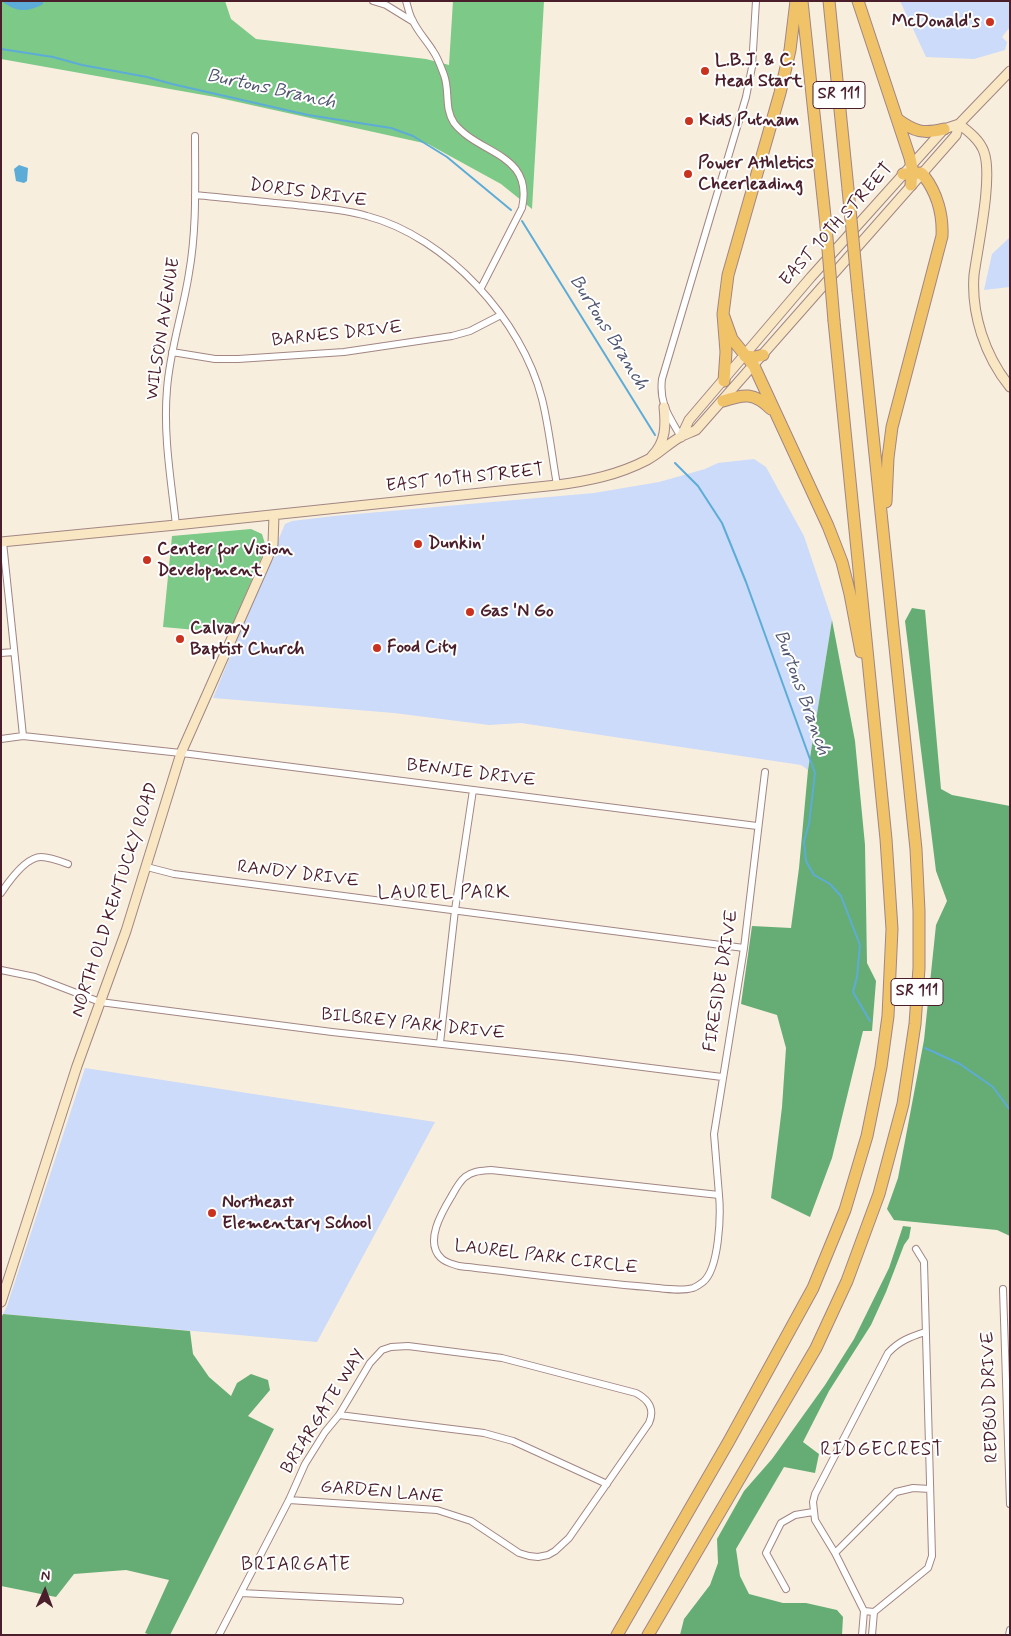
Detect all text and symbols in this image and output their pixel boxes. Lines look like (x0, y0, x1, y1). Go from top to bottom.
place label: McDonald's (892, 11, 980, 33)
marker: McDonald's (984, 16, 996, 28)
place label: L.B.J. & C. Head Start (715, 50, 803, 92)
water label: Burtons Branch (204, 65, 338, 115)
marker: L.B.J. & C. Head Start (699, 65, 711, 77)
road number: SR 111 (813, 82, 865, 108)
place label: Kids Putnam (699, 110, 799, 132)
marker: Kids Putnam (683, 115, 695, 127)
place label: Power Athletics Cheerleading (698, 153, 814, 195)
street label: EAST 10TH STREET (776, 159, 898, 291)
marker: Power Athletics Cheerleading (682, 168, 694, 180)
street label: DORIS DRIVE (248, 175, 368, 213)
street label: WILSON AVENUE (142, 256, 186, 402)
water label: Burtons Branch (564, 271, 652, 395)
street label: BARNES DRIVE (271, 317, 403, 353)
street label: EAST 10TH STREET (385, 460, 545, 498)
place label: Dunkin' (428, 533, 485, 555)
marker: Dunkin' (412, 538, 424, 550)
place label: Center for Vision Development (157, 539, 293, 582)
marker: Center for Vision Development (141, 554, 153, 566)
place label: Gas 'N Go (480, 601, 554, 623)
marker: Gas 'N Go (464, 606, 476, 618)
place label: Calvary Baptist Church (190, 618, 304, 660)
water label: Burtons Branch (768, 627, 834, 759)
marker: Calvary Baptist Church (174, 633, 186, 645)
place label: Food City (387, 637, 457, 659)
marker: Food City (371, 642, 383, 654)
street label: BENNIE DRIVE (405, 755, 537, 793)
street label: NORTH OLD KENTUCKY ROAD (68, 780, 164, 1020)
street label: RANDY DRIVE (236, 857, 360, 893)
district label: LAUREL PARK (378, 883, 510, 905)
street label: FIRESIDE DRIVE (700, 908, 744, 1054)
road number: SR 111 (891, 979, 943, 1006)
street label: BILBREY PARK DRIVE (320, 1005, 506, 1045)
place label: Northeast Elementary School (222, 1192, 372, 1234)
marker: Northeast Elementary School (206, 1207, 218, 1219)
street label: LAUREL PARK CIRCLE (453, 1236, 639, 1280)
street label: REDBUD DRIVE (978, 1331, 1004, 1463)
street label: BRIARGATE WAY (277, 1346, 371, 1478)
district label: RIDGECREST (817, 1440, 947, 1462)
street label: GARDEN LANE (319, 1477, 445, 1509)
district label: BRIARGATE (237, 1555, 355, 1577)
north arrow (20, 1566, 70, 1616)
text: N (41, 1567, 50, 1585)

